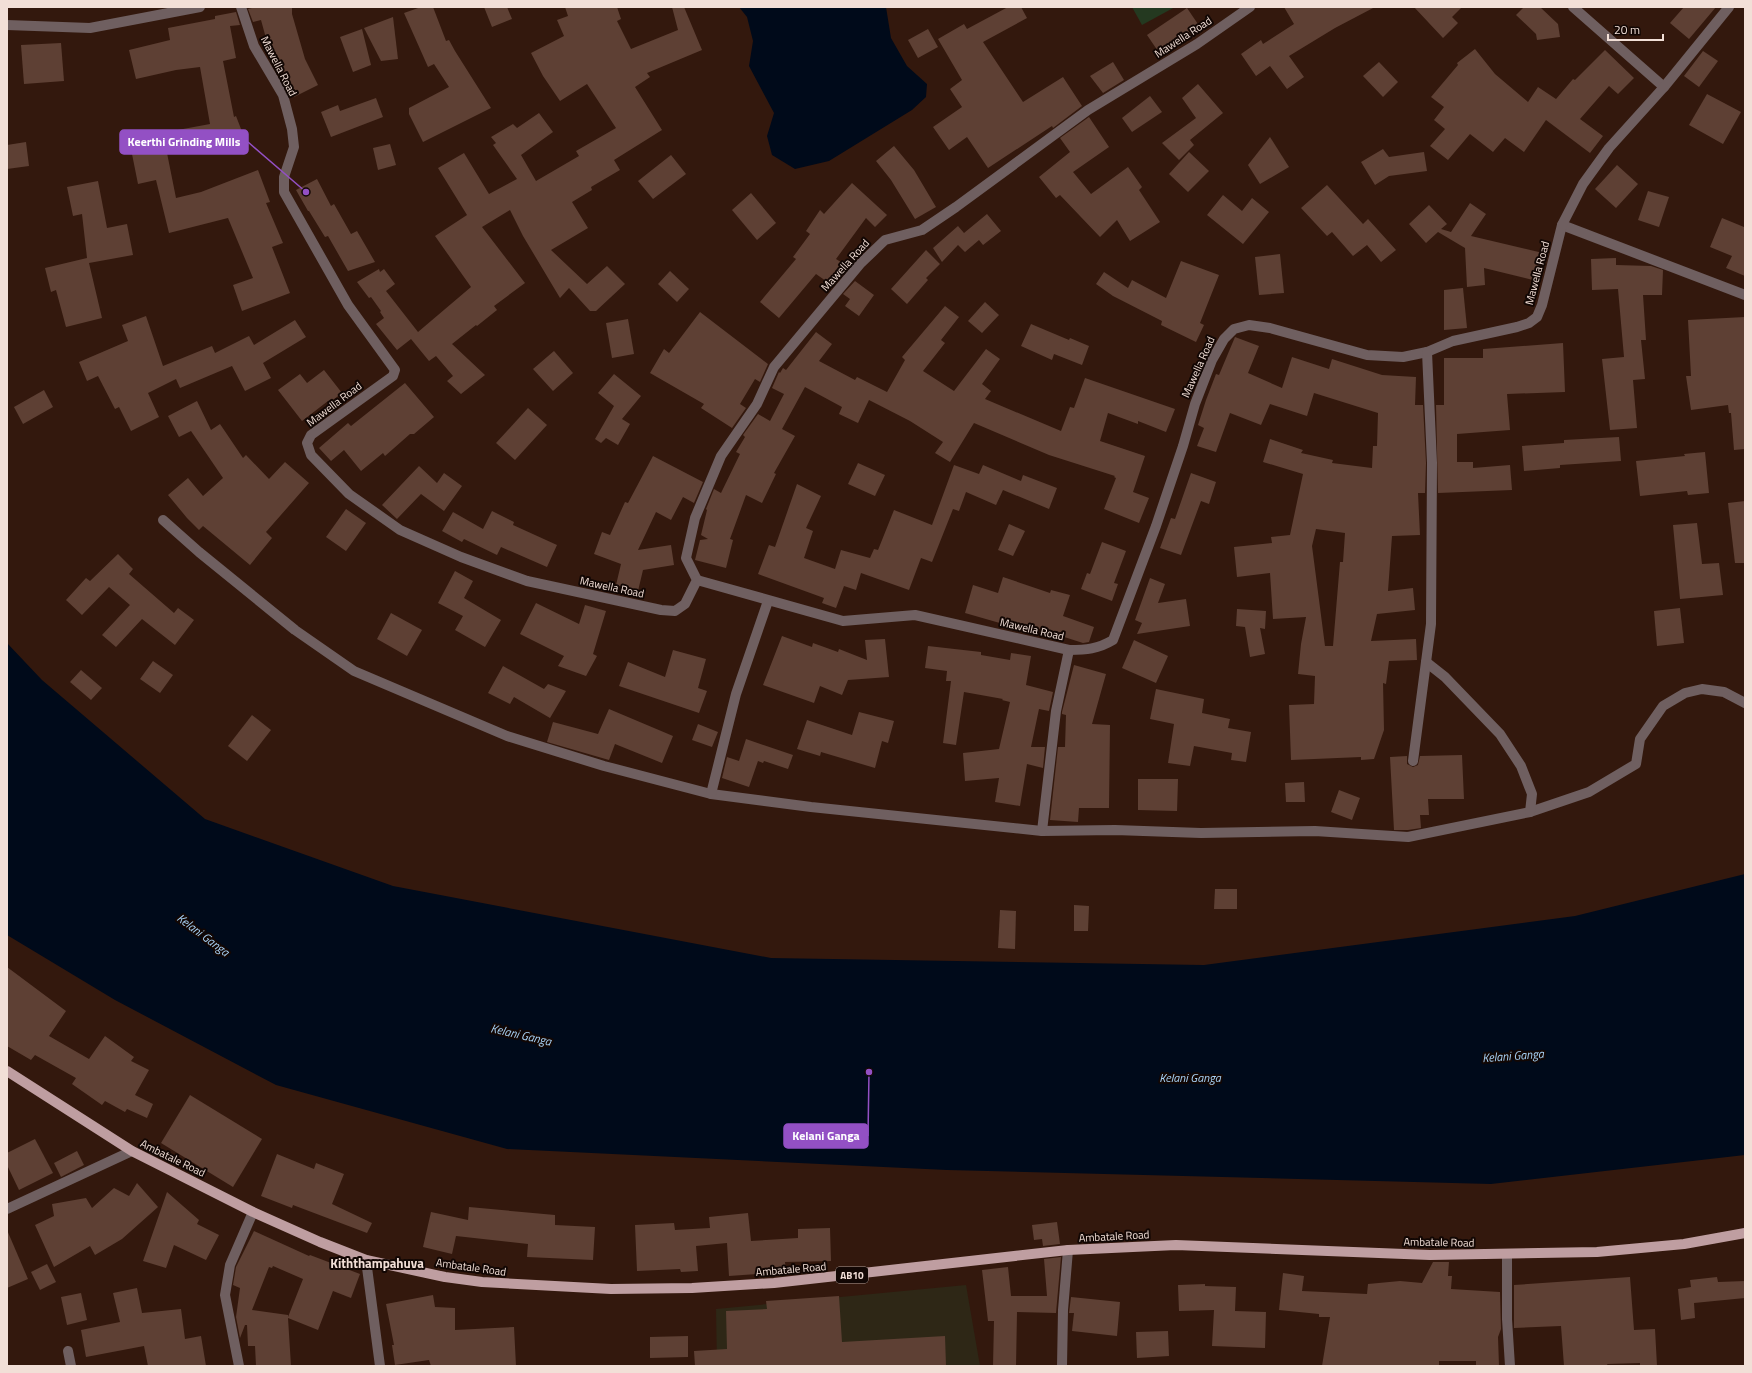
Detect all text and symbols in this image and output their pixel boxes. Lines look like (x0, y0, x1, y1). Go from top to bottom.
street label: Mawella Road (1151, 12, 1215, 62)
scale bar (1608, 16, 1663, 42)
text: 20 m (1614, 20, 1640, 39)
street label: Mawella Road (257, 33, 301, 99)
callout: Keerthi Grinding Mills (120, 130, 248, 154)
text: Keerthi Grinding Mills (128, 132, 241, 151)
street label: Mawella Road (817, 235, 873, 295)
street label: Mawella Road (1521, 239, 1553, 307)
street label: Mawella Road (1177, 334, 1219, 400)
street label: Mawella Road (303, 378, 365, 430)
street label: Mawella Road (578, 572, 646, 602)
street label: Mawella Road (998, 614, 1066, 644)
water label: Kelani Ganga (173, 908, 234, 961)
water label: Kelani Ganga (489, 1018, 554, 1051)
water label: Kelani Ganga (1482, 1044, 1545, 1067)
water label: Kelani Ganga (1159, 1068, 1222, 1087)
callout: Kelani Ganga (784, 1124, 868, 1148)
text: Kelani Ganga (792, 1126, 860, 1145)
street label: Ambatale Road (138, 1135, 208, 1181)
street label: Ambatale Road (1078, 1226, 1150, 1246)
street label: Ambatale Road (1403, 1233, 1475, 1251)
district label: Kiththampahuva (330, 1253, 424, 1273)
street label: Ambatale Road (435, 1254, 507, 1280)
street label: Ambatale Road (755, 1258, 827, 1280)
road number: AB10 (836, 1267, 868, 1283)

